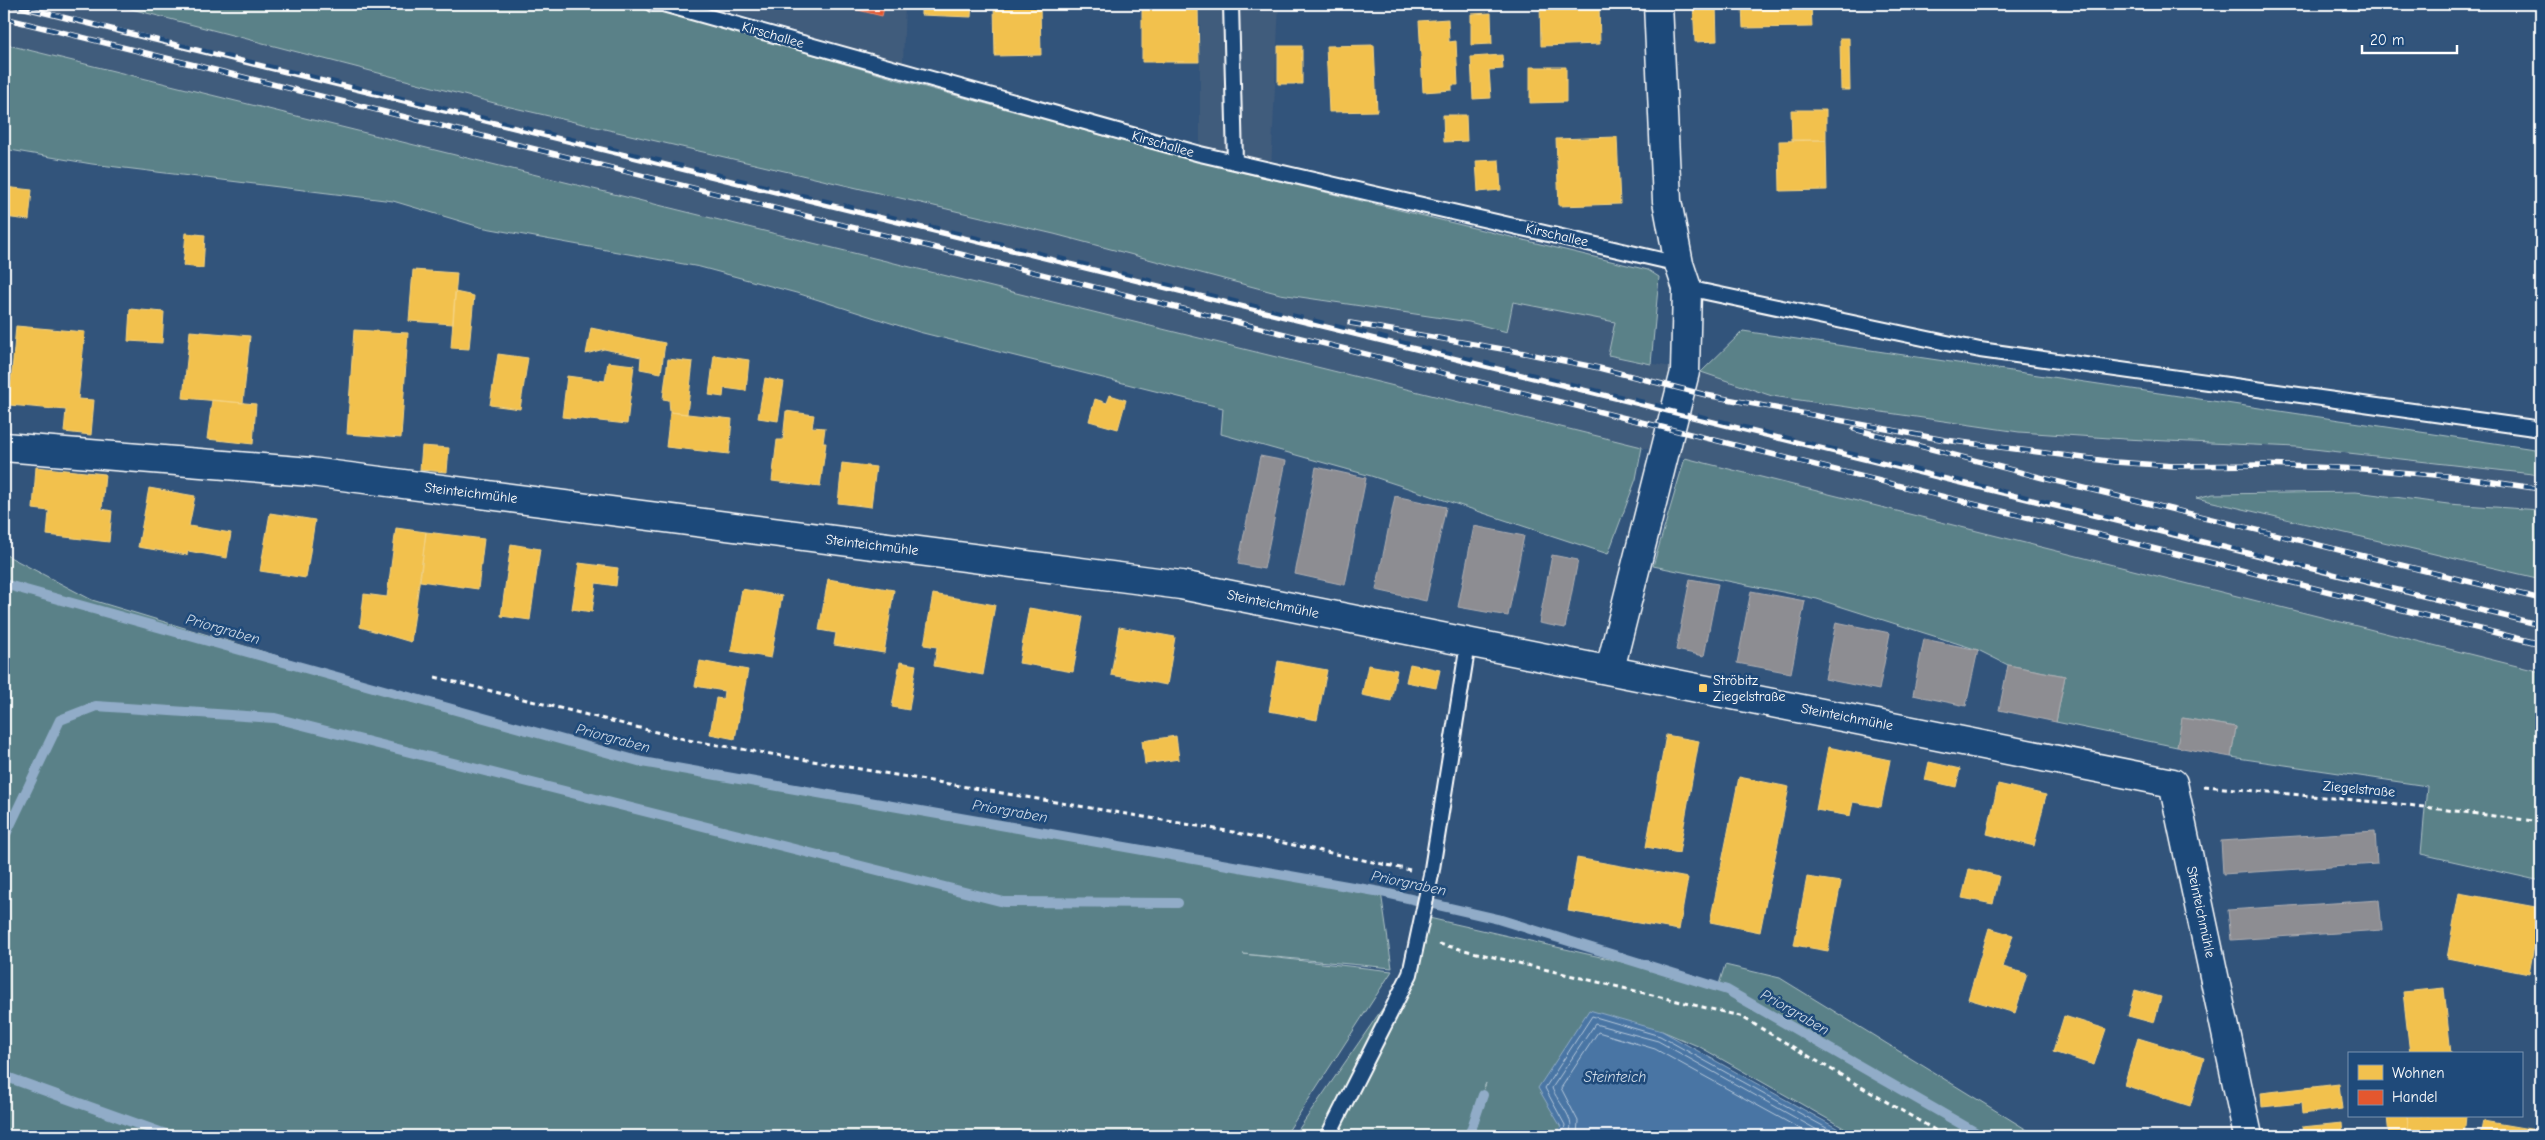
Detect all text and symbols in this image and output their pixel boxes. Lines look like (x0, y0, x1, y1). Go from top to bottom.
street label: Kirschallee (740, 18, 806, 52)
scale bar (2362, 22, 2458, 54)
text: 20 m (2370, 31, 2404, 49)
street label: Kirschallee (1130, 127, 1196, 161)
street label: Kirschallee (1524, 220, 1590, 250)
street label: Steinteichmühle (424, 479, 518, 507)
street label: Steinteichmühle (825, 531, 919, 559)
street label: Steinteichmühle (1225, 586, 1321, 622)
water label: Priorgraben (184, 610, 262, 648)
place label: Ströbitz Ziegelstraße (1713, 672, 1786, 705)
marker: Ströbitz Ziegelstraße (1697, 682, 1709, 694)
street label: Steinteichmühle (1799, 700, 1895, 734)
water label: Priorgraben (574, 719, 652, 757)
street label: Ziegelstraße (2322, 777, 2396, 801)
water label: Priorgraben (971, 796, 1049, 826)
street label: Steinteichmühle (2183, 864, 2219, 960)
water label: Priorgraben (1370, 866, 1448, 900)
water label: Priorgraben (1758, 985, 1832, 1039)
legend (2348, 1052, 2522, 1118)
text: Wohnen (2392, 1064, 2445, 1082)
water label: Steinteich (1584, 1068, 1646, 1086)
text: Handel (2392, 1088, 2438, 1106)

